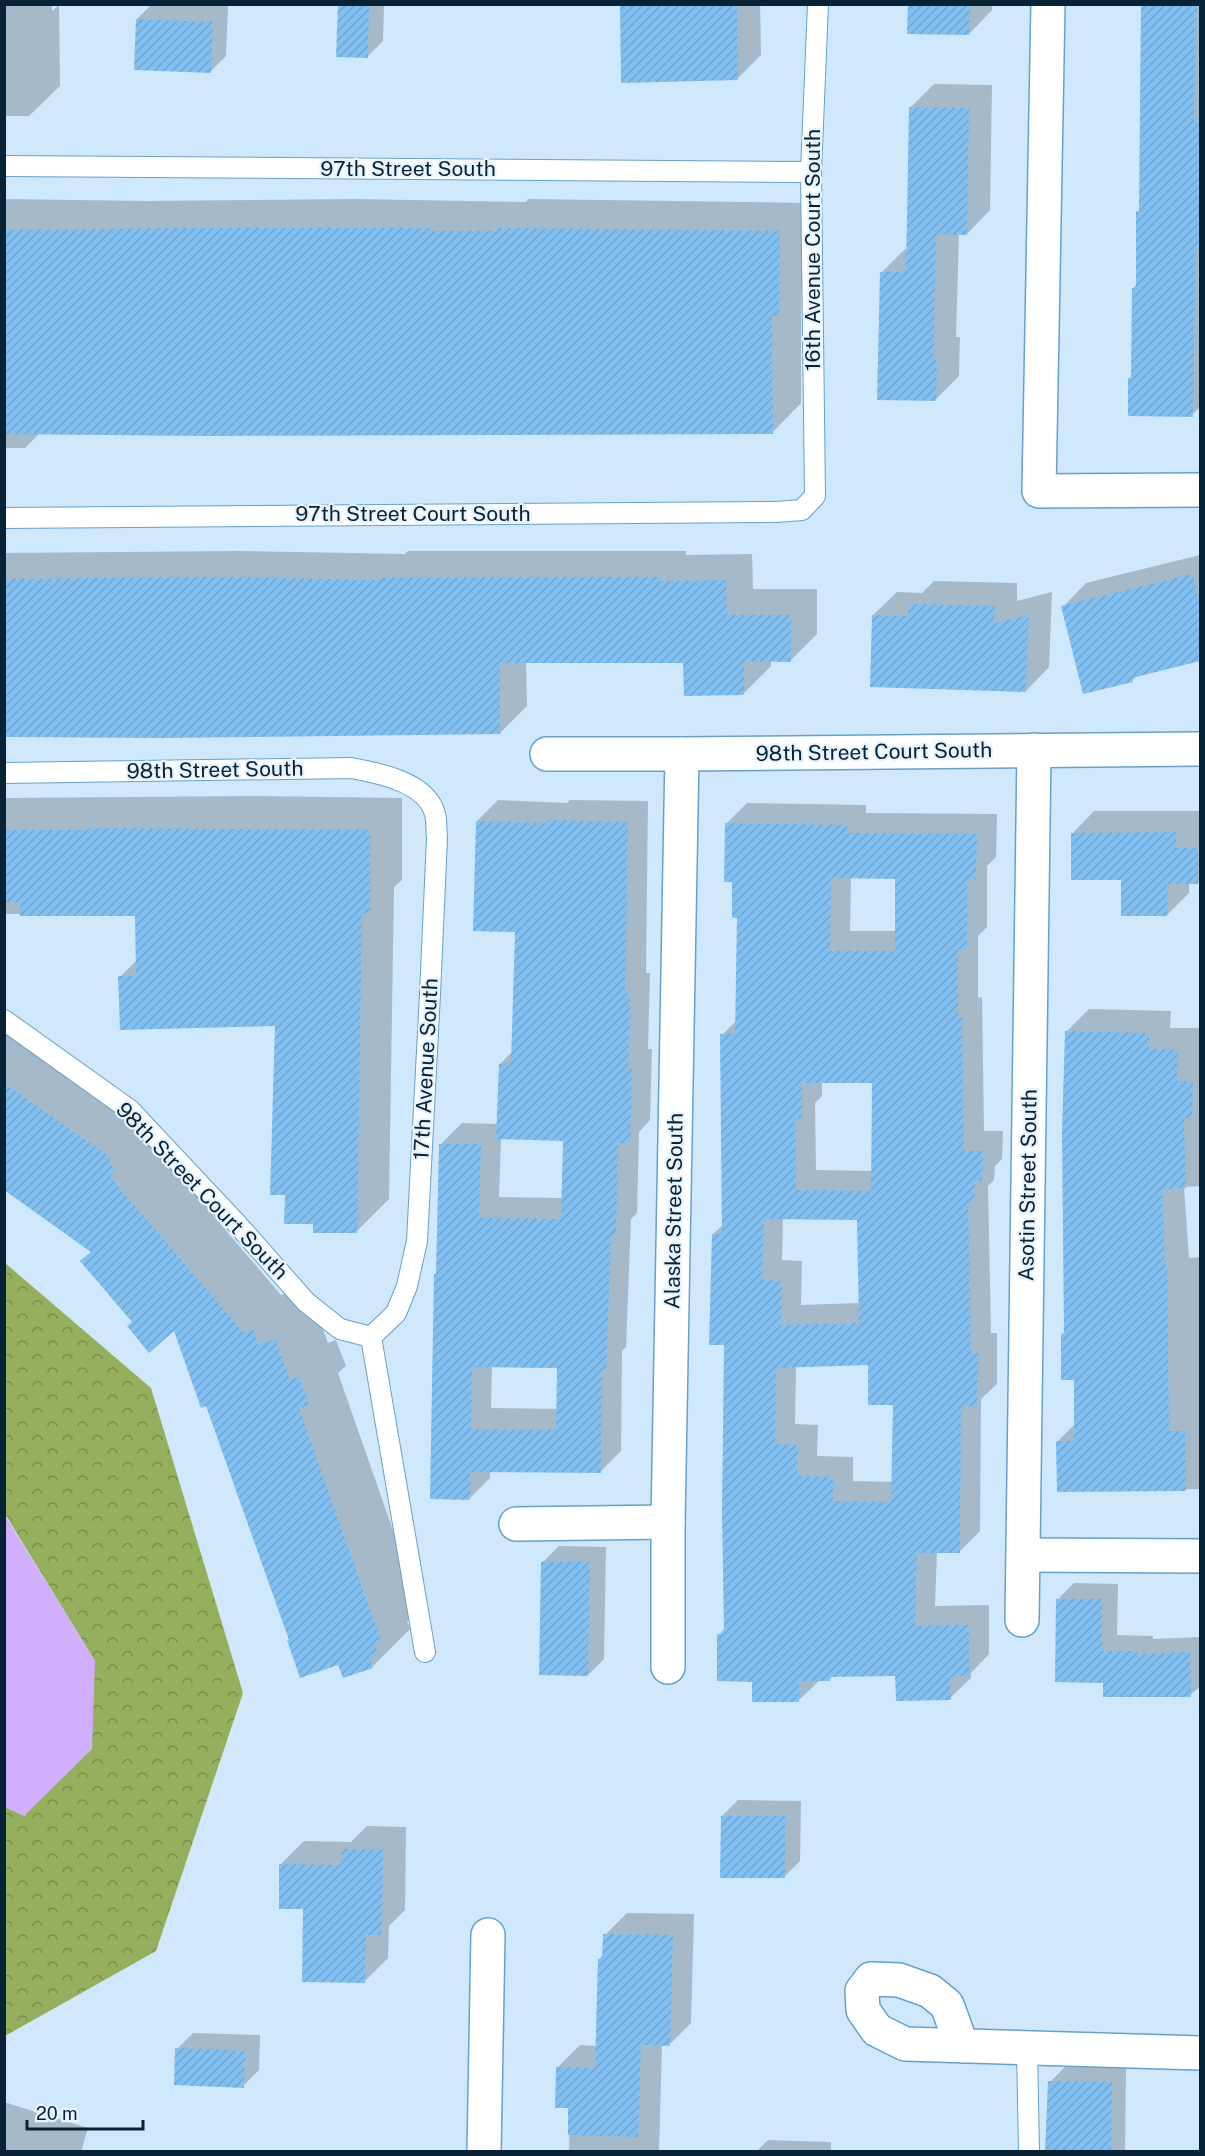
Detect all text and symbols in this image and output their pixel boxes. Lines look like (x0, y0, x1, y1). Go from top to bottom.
street label: 16th Avenue Court South (800, 129, 825, 371)
street label: 97th Street South (320, 156, 496, 181)
street label: 97th Street Court South (295, 501, 531, 526)
street label: 98th Street Court South (756, 737, 992, 766)
street label: 98th Street South (126, 755, 304, 784)
street label: 17th Avenue South (408, 977, 443, 1161)
street label: Asotin Street South (1013, 1089, 1042, 1281)
street label: 98th Street Court South (111, 1097, 294, 1284)
street label: Alaska Street South (659, 1113, 688, 1309)
scale bar (27, 2093, 142, 2131)
text: 20 m (36, 2103, 78, 2124)

